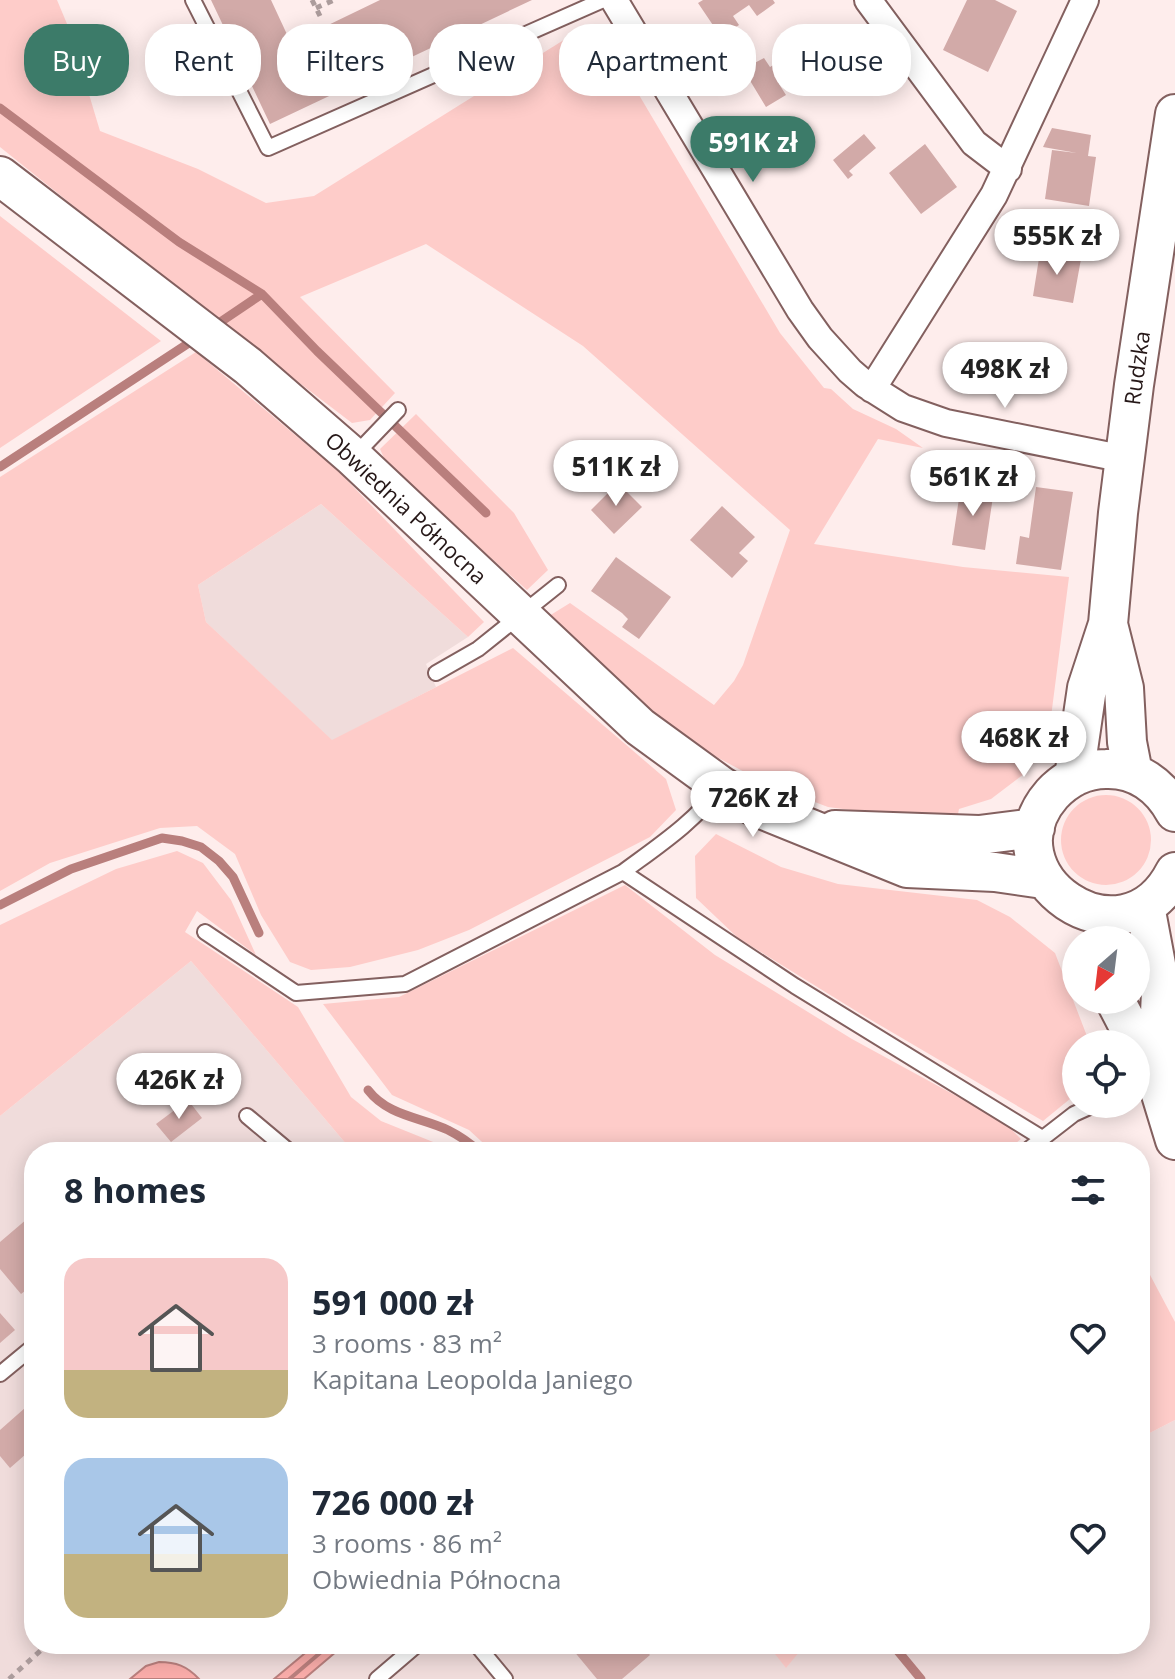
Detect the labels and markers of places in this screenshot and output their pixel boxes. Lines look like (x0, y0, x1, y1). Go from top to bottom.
pin: 591K zł (679, 116, 827, 184)
pin: 555K zł (983, 209, 1131, 277)
pin: 498K zł (931, 342, 1079, 410)
pin: 511K zł (542, 440, 690, 508)
pin: 561K zł (899, 450, 1047, 518)
pin: 468K zł (950, 711, 1098, 779)
pin: 726K zł (679, 771, 827, 839)
pin: 426K zł (105, 1053, 253, 1121)

